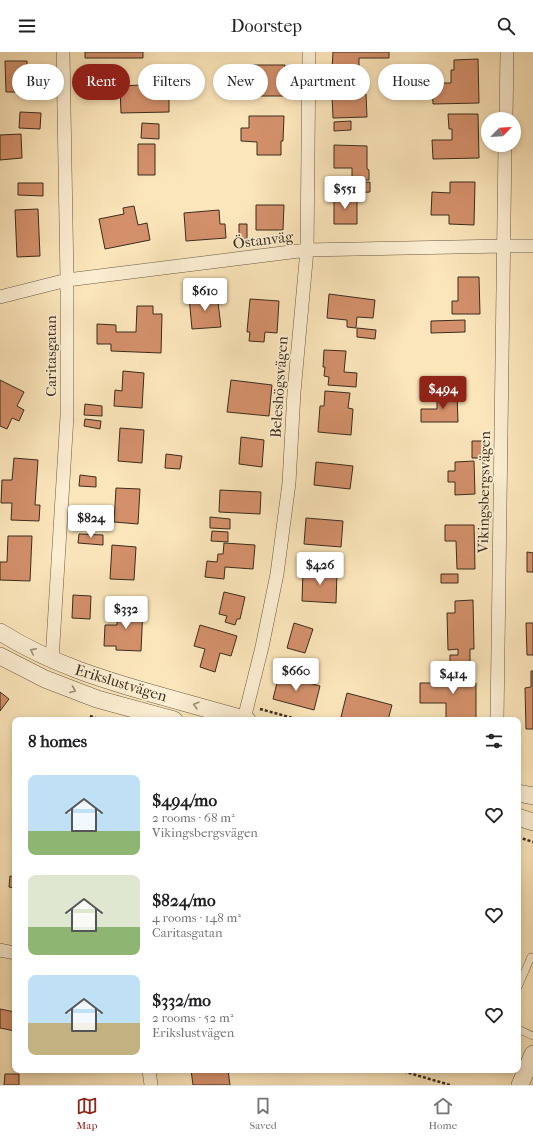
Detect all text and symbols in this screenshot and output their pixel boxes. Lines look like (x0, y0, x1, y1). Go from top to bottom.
icon: menu (16, 15, 38, 37)
icon: search (495, 15, 517, 37)
text: Doorstep (231, 16, 302, 37)
chip: Buy (12, 64, 64, 100)
chip: Rent (72, 64, 130, 100)
chip: Filters (138, 64, 205, 100)
chip: New (213, 64, 268, 100)
chip: Apartment (276, 64, 370, 100)
chip: House (378, 64, 444, 100)
north arrow (481, 112, 521, 152)
map controls (481, 112, 521, 152)
pin: $551 (321, 176, 369, 210)
text: $551 (334, 181, 356, 196)
street label: Östanväg (232, 227, 295, 253)
pin: $610 (181, 278, 229, 312)
text: $610 (192, 283, 218, 298)
street label: Caritasgatan (42, 315, 60, 397)
street label: Beleshögsvägen (266, 335, 292, 439)
pin: $494 (419, 376, 467, 410)
text: $494 (428, 381, 458, 396)
street label: Vikingsbergsvägen (474, 430, 494, 554)
pin: $824 (67, 505, 115, 539)
text: $824 (77, 510, 105, 525)
pin: $426 (296, 552, 344, 586)
text: $426 (306, 557, 334, 572)
pin: $332 (102, 596, 150, 630)
text: $332 (114, 601, 138, 616)
one-way arrow (30, 648, 37, 655)
pin: $660 (272, 658, 320, 692)
street label: Erikslustvägen (73, 661, 169, 706)
pin: $414 (429, 661, 477, 695)
text: $660 (282, 663, 310, 678)
text: $414 (439, 666, 467, 681)
one-way arrow (70, 685, 77, 693)
one-way arrow (192, 701, 199, 710)
icon: filters (483, 730, 505, 752)
text: 8 homes (28, 731, 87, 751)
text: $494/mo (152, 790, 217, 810)
icon: home (60, 791, 108, 839)
icon: heart (483, 804, 505, 826)
text: 2 rooms · 68 m² (152, 810, 235, 825)
text: Vikingsbergsvägen (152, 825, 258, 840)
text: $824/mo (152, 890, 216, 910)
icon: home (60, 891, 108, 939)
icon: heart (483, 904, 505, 926)
text: 4 rooms · 148 m² (152, 910, 241, 925)
text: Caritasgatan (152, 925, 223, 940)
text: $332/mo (152, 990, 211, 1010)
icon: home (60, 991, 108, 1039)
icon: heart (483, 1004, 505, 1026)
text: 2 rooms · 52 m² (152, 1010, 233, 1025)
text: Erikslustvägen (152, 1025, 234, 1040)
tab: Map (76, 1095, 98, 1132)
tab: Saved (250, 1095, 277, 1132)
tab: Home (429, 1095, 457, 1132)

